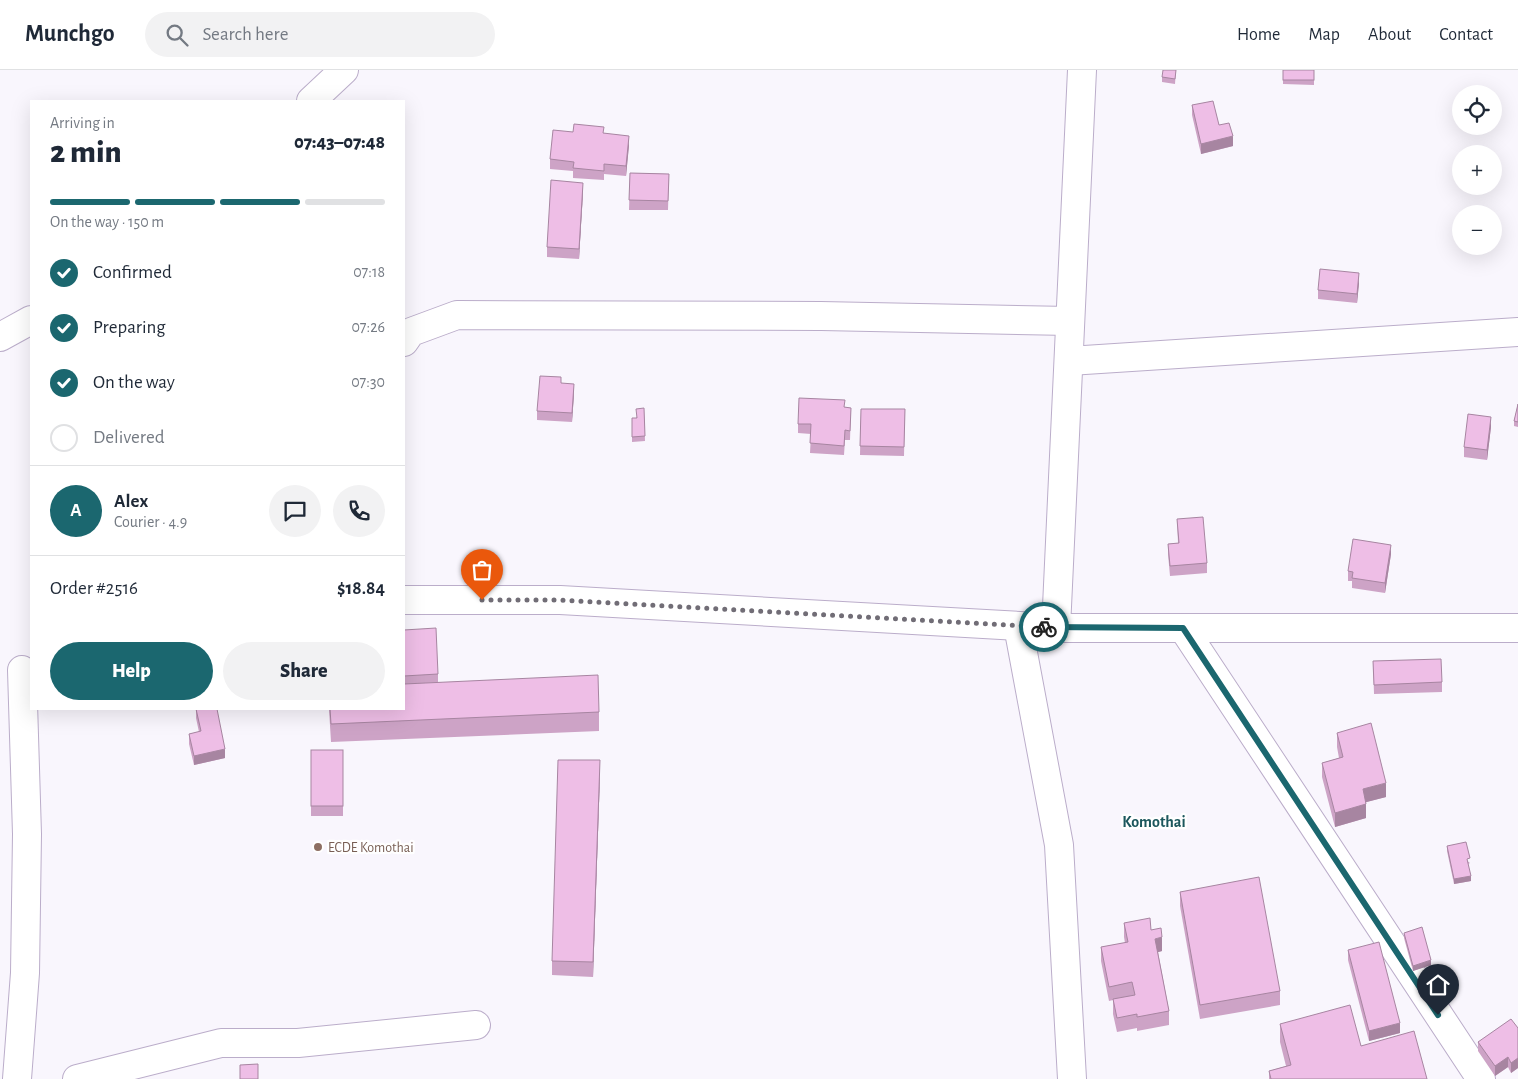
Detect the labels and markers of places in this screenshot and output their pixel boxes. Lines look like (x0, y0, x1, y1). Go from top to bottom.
pin (461, 549, 503, 600)
marker: ECDE Komothai (312, 841, 324, 853)
place label: ECDE Komothai (328, 841, 414, 855)
pin (1417, 964, 1459, 1015)

